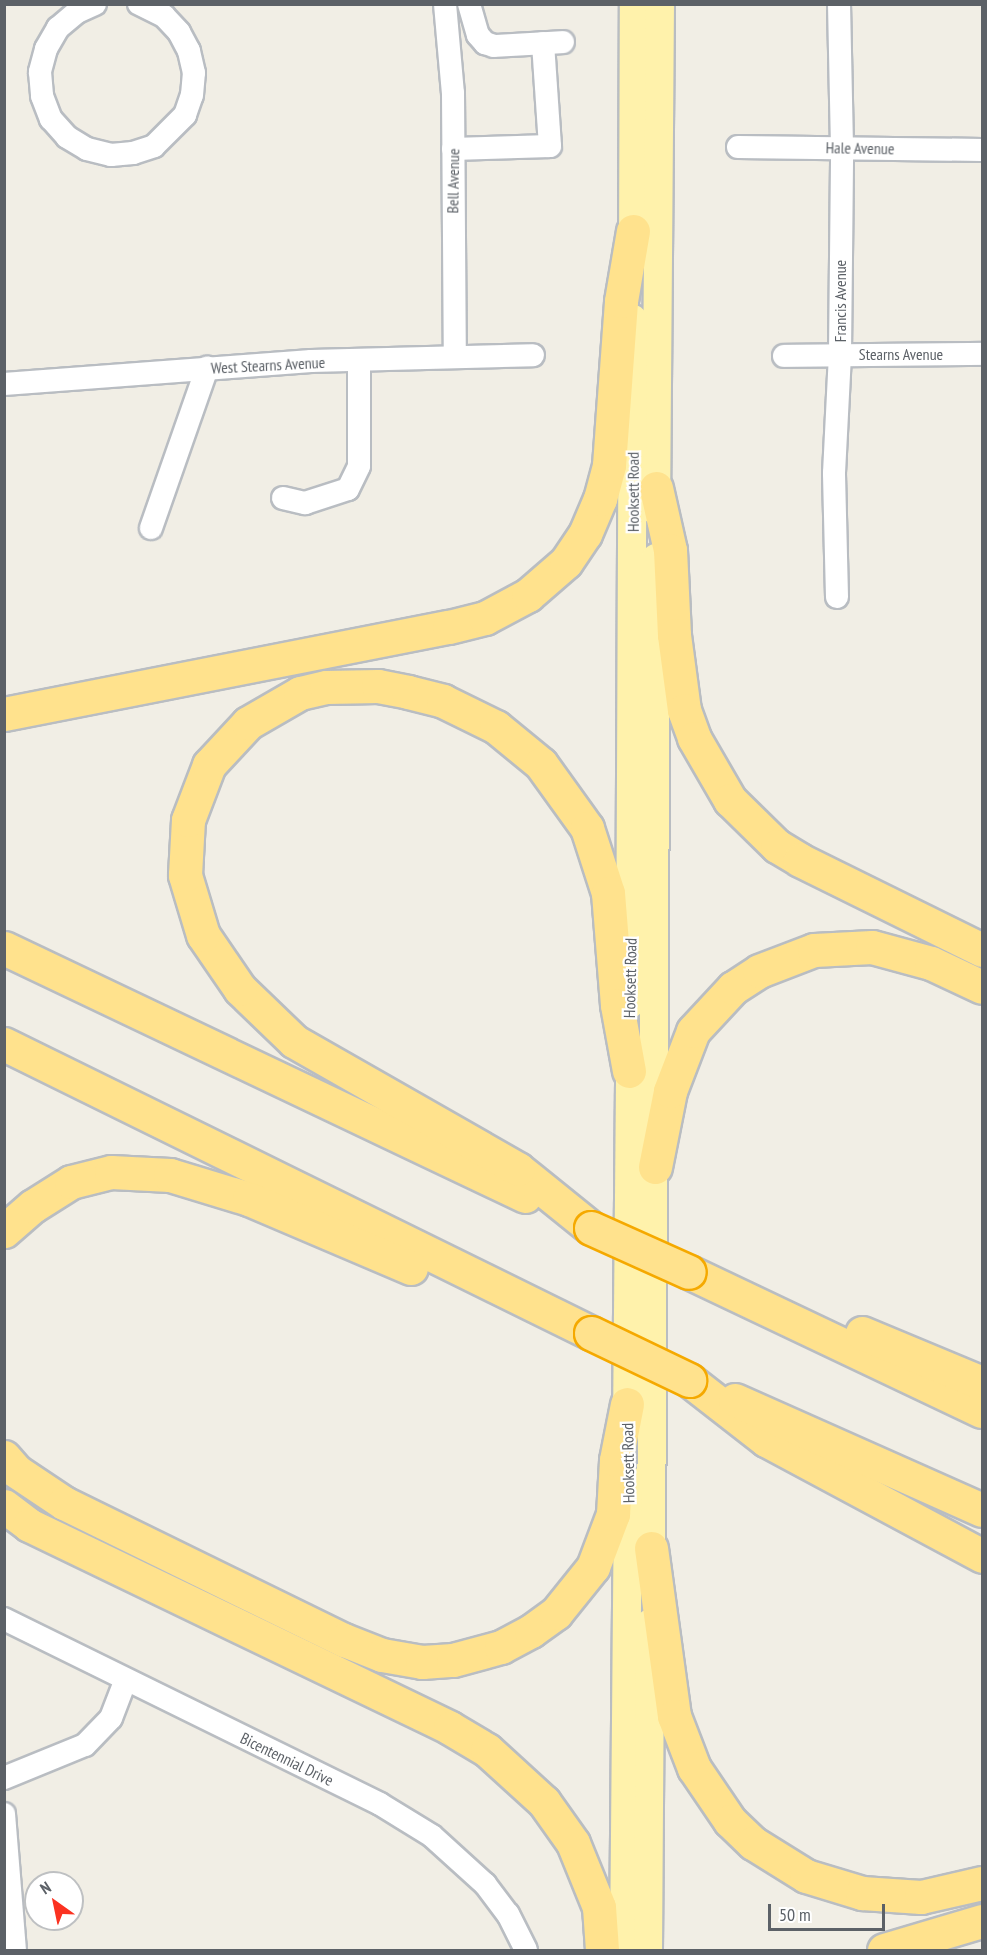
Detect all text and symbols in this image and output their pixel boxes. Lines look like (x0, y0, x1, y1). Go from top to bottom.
street label: Hale Avenue (825, 138, 895, 158)
street label: Bell Avenue (443, 148, 463, 214)
street label: Francis Avenue (830, 260, 850, 342)
street label: Stearns Avenue (859, 344, 943, 364)
street label: West Stearns Avenue (210, 352, 326, 378)
street label: Hooksett Road (623, 452, 643, 532)
street label: Hooksett Road (620, 938, 640, 1018)
street label: Hooksett Road (618, 1423, 638, 1503)
street label: Bicentennial Drive (237, 1728, 337, 1790)
north arrow (24, 1871, 84, 1931)
text: N (36, 1877, 54, 1898)
scale bar (771, 1892, 888, 1930)
text: 50 m (779, 1903, 811, 1926)

